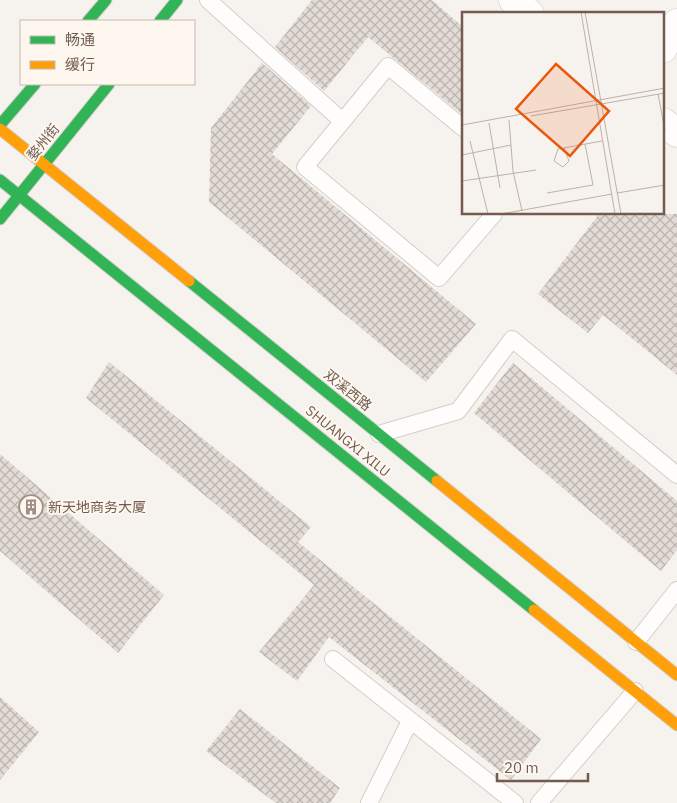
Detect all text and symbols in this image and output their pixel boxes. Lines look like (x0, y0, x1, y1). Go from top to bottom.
inset map (462, 12, 664, 215)
legend (20, 20, 195, 85)
text: 畅通 (65, 30, 95, 49)
text: 缓行 (65, 55, 95, 74)
street label: 婺州街 (23, 120, 63, 164)
street label: 双溪西路 (321, 365, 375, 415)
street label: SHUANGXI XILU (302, 401, 394, 481)
building icon: 新天地商务大厦 (18, 494, 44, 520)
place label: 新天地商务大厦 (48, 498, 146, 516)
scale bar (497, 750, 588, 782)
text: 20 m (504, 758, 539, 777)

